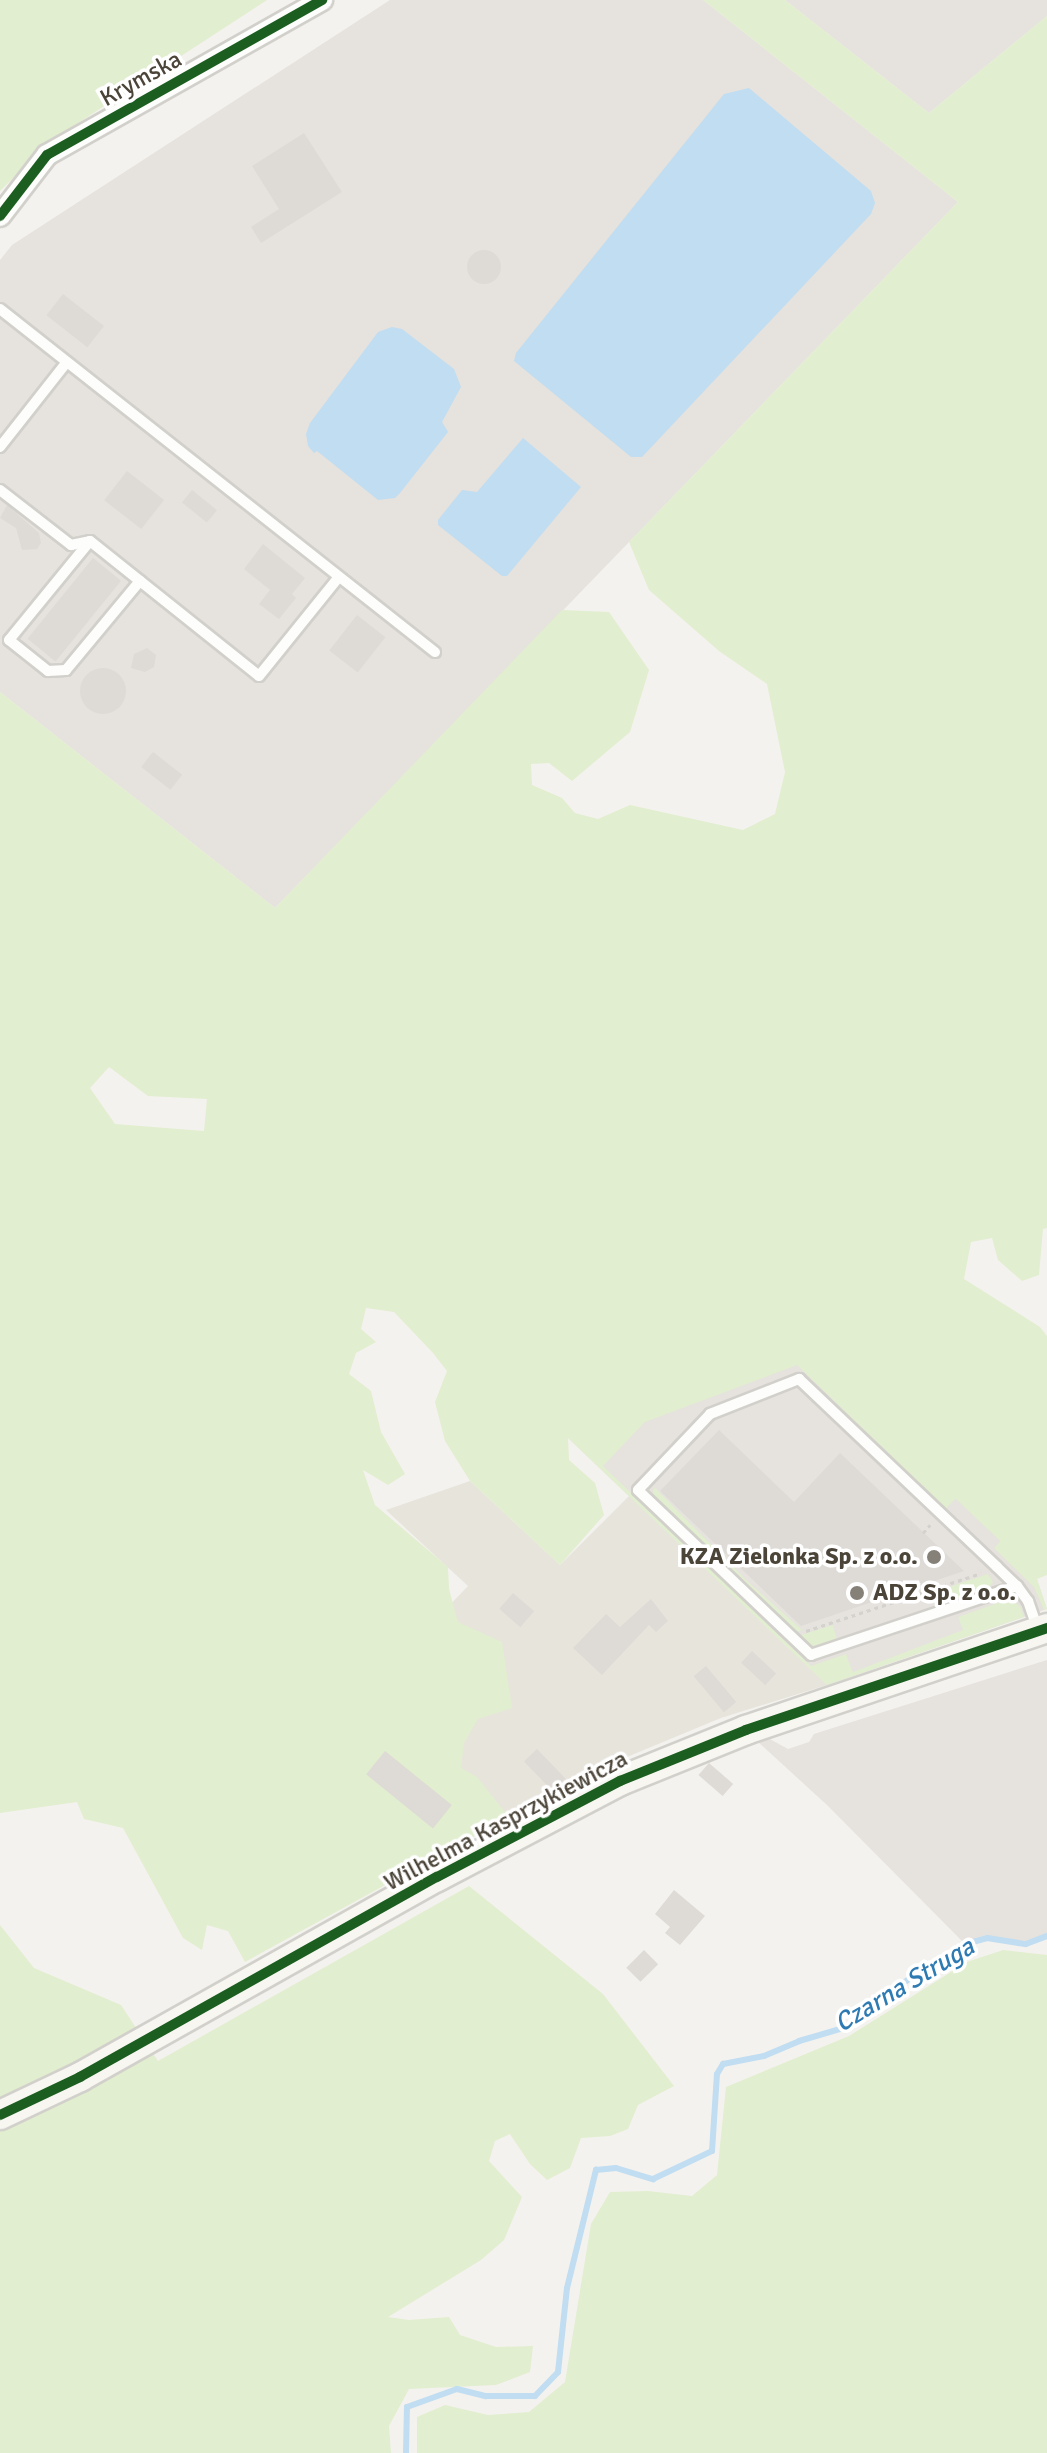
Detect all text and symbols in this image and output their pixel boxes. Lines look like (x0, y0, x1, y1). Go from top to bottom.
street label: Krymska (95, 45, 187, 113)
place label: KZA Zielonka Sp. z o.o. (680, 1543, 918, 1571)
marker: KZA Zielonka Sp. z o.o. (925, 1548, 943, 1566)
place label: ADZ Sp. z o.o. (873, 1579, 1016, 1607)
marker: ADZ Sp. z o.o. (848, 1584, 866, 1602)
street label: Wilhelma Kasprzykiewicza (379, 1744, 633, 1898)
water label: Czarna Struga (830, 1932, 980, 2040)

